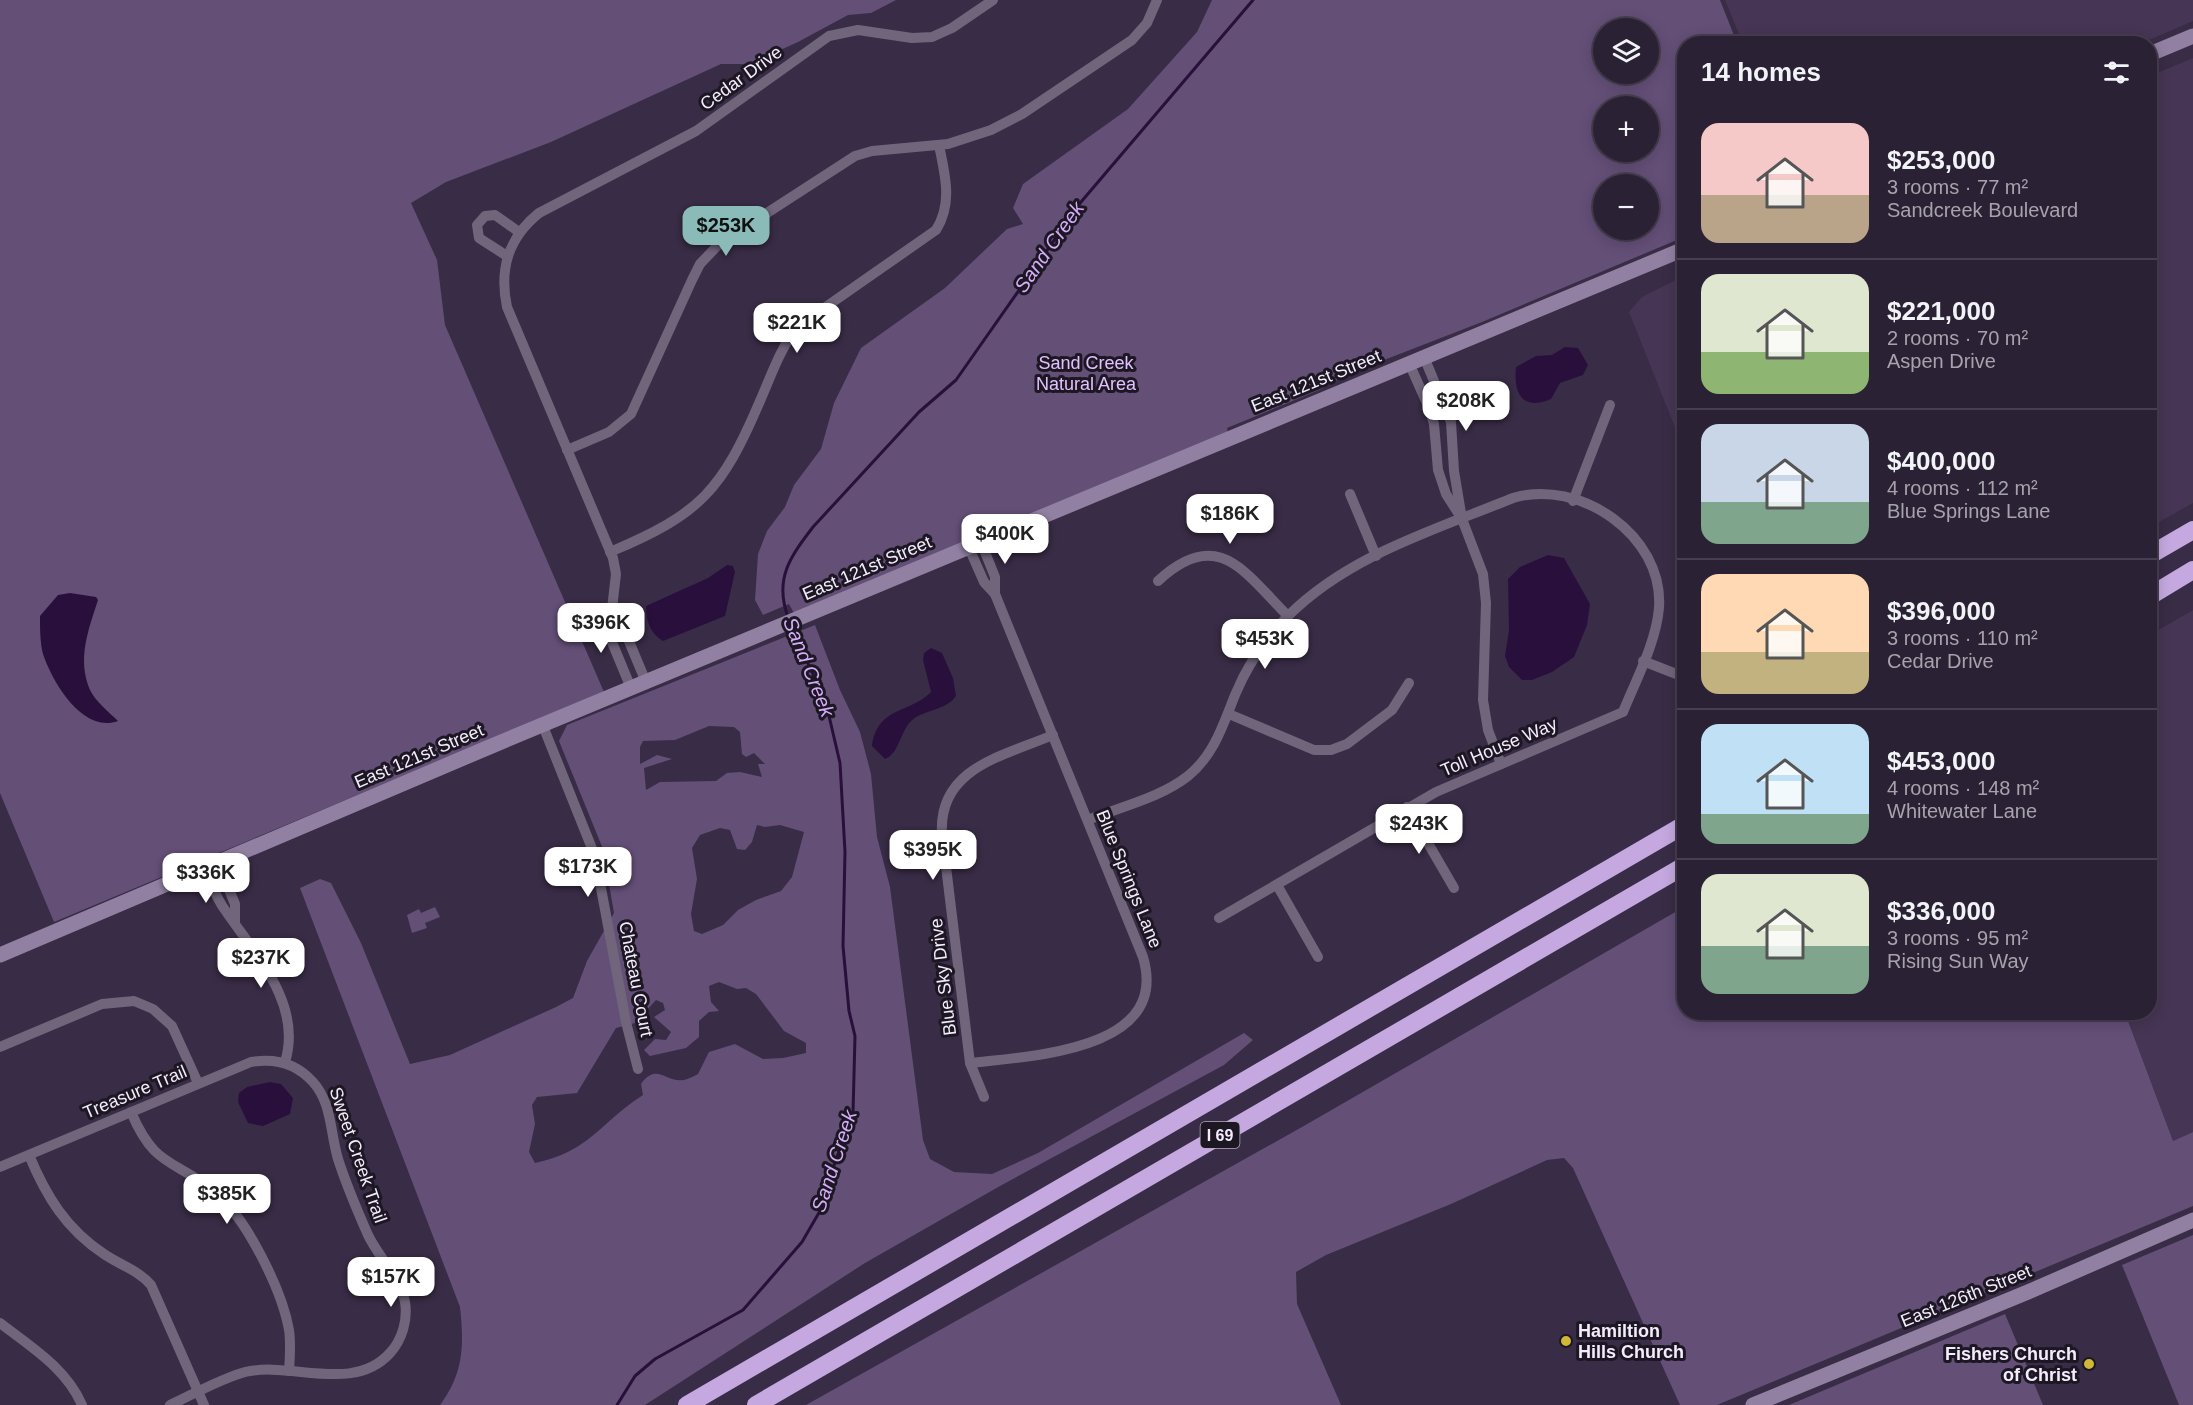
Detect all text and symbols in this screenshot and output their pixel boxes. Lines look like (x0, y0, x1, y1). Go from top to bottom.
map controls (1593, 18, 1659, 240)
button: layers (1593, 18, 1659, 84)
street label: Cedar Drive (696, 42, 786, 114)
icon: filters (2100, 56, 2133, 89)
text: 14 homes (1701, 57, 1821, 87)
button: + (1593, 96, 1659, 162)
text: $253,000 (1887, 145, 1995, 175)
icon: home (1749, 147, 1821, 219)
button: − (1593, 174, 1659, 240)
text: 3 rooms · 77 m² (1887, 176, 2028, 198)
water label: Sand Creek (1010, 197, 1089, 297)
text: Sandcreek Boulevard (1887, 199, 2078, 221)
pin: $253K (684, 206, 768, 257)
text: $253K (697, 214, 755, 236)
text: $221,000 (1887, 296, 1995, 326)
icon: home (1749, 298, 1821, 370)
pin: $221K (755, 303, 839, 354)
text: $221K (768, 311, 826, 333)
text: 2 rooms · 70 m² (1887, 327, 2028, 349)
street label: East 121st Street (1248, 346, 1384, 416)
text: Aspen Drive (1887, 350, 1996, 372)
park label: Sand Creek Natural Area (1036, 353, 1137, 394)
pin: $208K (1424, 381, 1508, 432)
text: $208K (1437, 389, 1495, 411)
text: $400,000 (1887, 446, 1995, 476)
icon: home (1749, 448, 1821, 520)
text: 4 rooms · 112 m² (1887, 477, 2038, 499)
pin: $186K (1188, 494, 1272, 545)
text: Blue Springs Lane (1887, 500, 2050, 522)
text: $186K (1201, 502, 1259, 524)
pin: $400K (963, 514, 1047, 565)
text: $400K (976, 522, 1034, 544)
street label: East 121st Street (800, 532, 934, 604)
text: $396,000 (1887, 596, 1995, 626)
icon: home (1749, 598, 1821, 670)
pin: $396K (559, 603, 643, 654)
text: $396K (572, 611, 630, 633)
water label: Sand Creek (779, 614, 839, 721)
pin: $453K (1223, 619, 1307, 670)
text: $453K (1236, 627, 1294, 649)
text: 3 rooms · 110 m² (1887, 627, 2038, 649)
text: Cedar Drive (1887, 650, 1994, 672)
street label: Toll House Way (1438, 713, 1560, 781)
street label: East 121st Street (352, 720, 486, 792)
text: $453,000 (1887, 746, 1995, 776)
icon: home (1749, 748, 1821, 820)
text: 4 rooms · 148 m² (1887, 777, 2039, 799)
text: Whitewater Lane (1887, 800, 2037, 822)
pin: $243K (1377, 804, 1461, 855)
street label: Blue Springs Lane (1092, 807, 1166, 951)
text: $243K (1390, 812, 1448, 834)
pin: $395K (891, 830, 975, 881)
text: $395K (904, 838, 962, 860)
pin: $173K (546, 847, 630, 898)
pin: $336K (164, 853, 248, 904)
text: $173K (559, 855, 617, 877)
text: $336K (177, 861, 235, 883)
text: $336,000 (1887, 896, 1995, 926)
icon: home (1749, 898, 1821, 970)
street label: Blue Sky Drive (926, 917, 960, 1037)
street label: Chateau Court (615, 920, 657, 1038)
text: 3 rooms · 95 m² (1887, 927, 2028, 949)
pin: $237K (219, 938, 303, 989)
text: $237K (232, 946, 290, 968)
text: Rising Sun Way (1887, 950, 2029, 972)
street label: Treasure Trail (80, 1061, 190, 1123)
street label: Sweet Creek Trail (325, 1085, 391, 1225)
water label: Sand Creek (807, 1106, 861, 1215)
road number: I 69 (1200, 1122, 1240, 1148)
pin: $385K (185, 1174, 269, 1225)
text: $385K (198, 1182, 256, 1204)
pin: $157K (349, 1257, 433, 1308)
street label: East 126th Street (1898, 1261, 2034, 1331)
text: $157K (362, 1265, 420, 1287)
place label: Hamiltion Hills Church (1578, 1321, 1684, 1362)
marker: Hamiltion Hills Church (1559, 1334, 1573, 1348)
place label: Fishers Church of Christ (1945, 1344, 2077, 1385)
marker: Fishers Church of Christ (2082, 1357, 2096, 1371)

